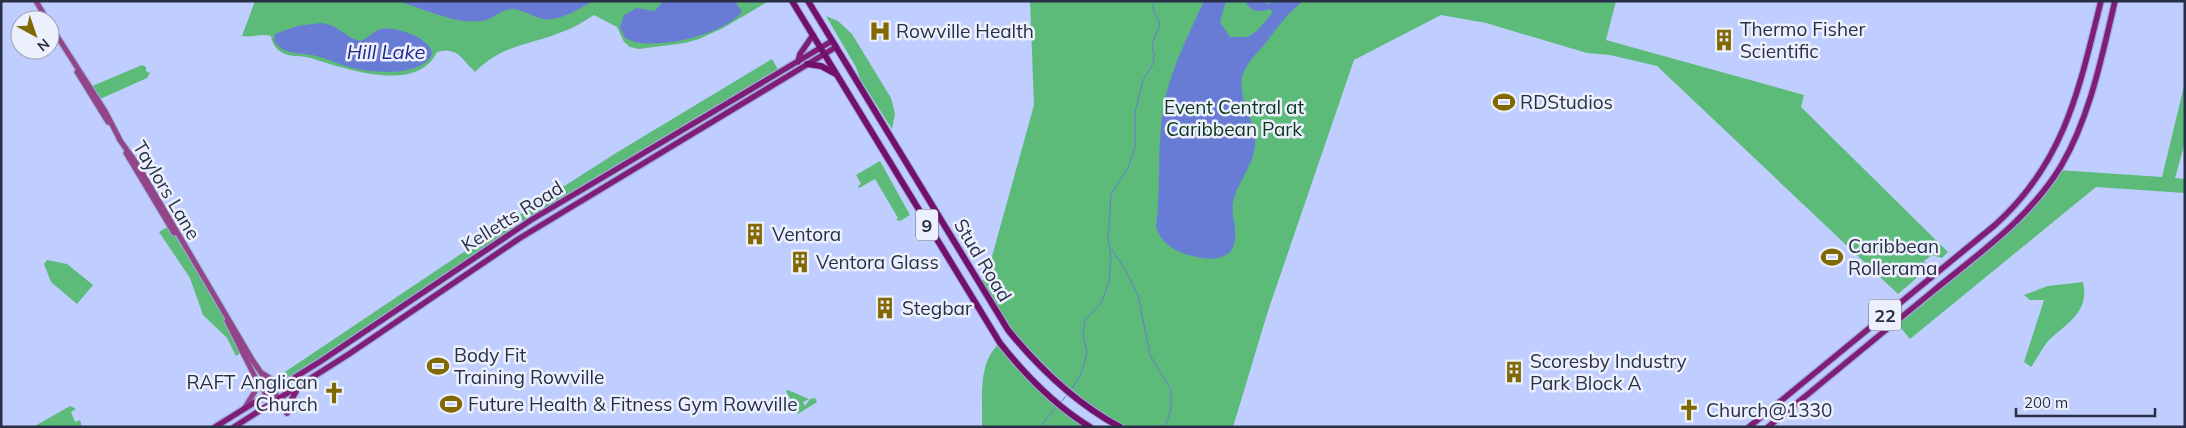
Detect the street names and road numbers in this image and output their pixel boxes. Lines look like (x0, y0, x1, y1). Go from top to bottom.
street label: Taylors Lane (128, 136, 206, 244)
street label: Kelletts Road (457, 175, 567, 257)
road number: 9 (916, 210, 938, 240)
street label: Stud Road (949, 214, 1017, 306)
road number: 22 (1869, 300, 1901, 330)

